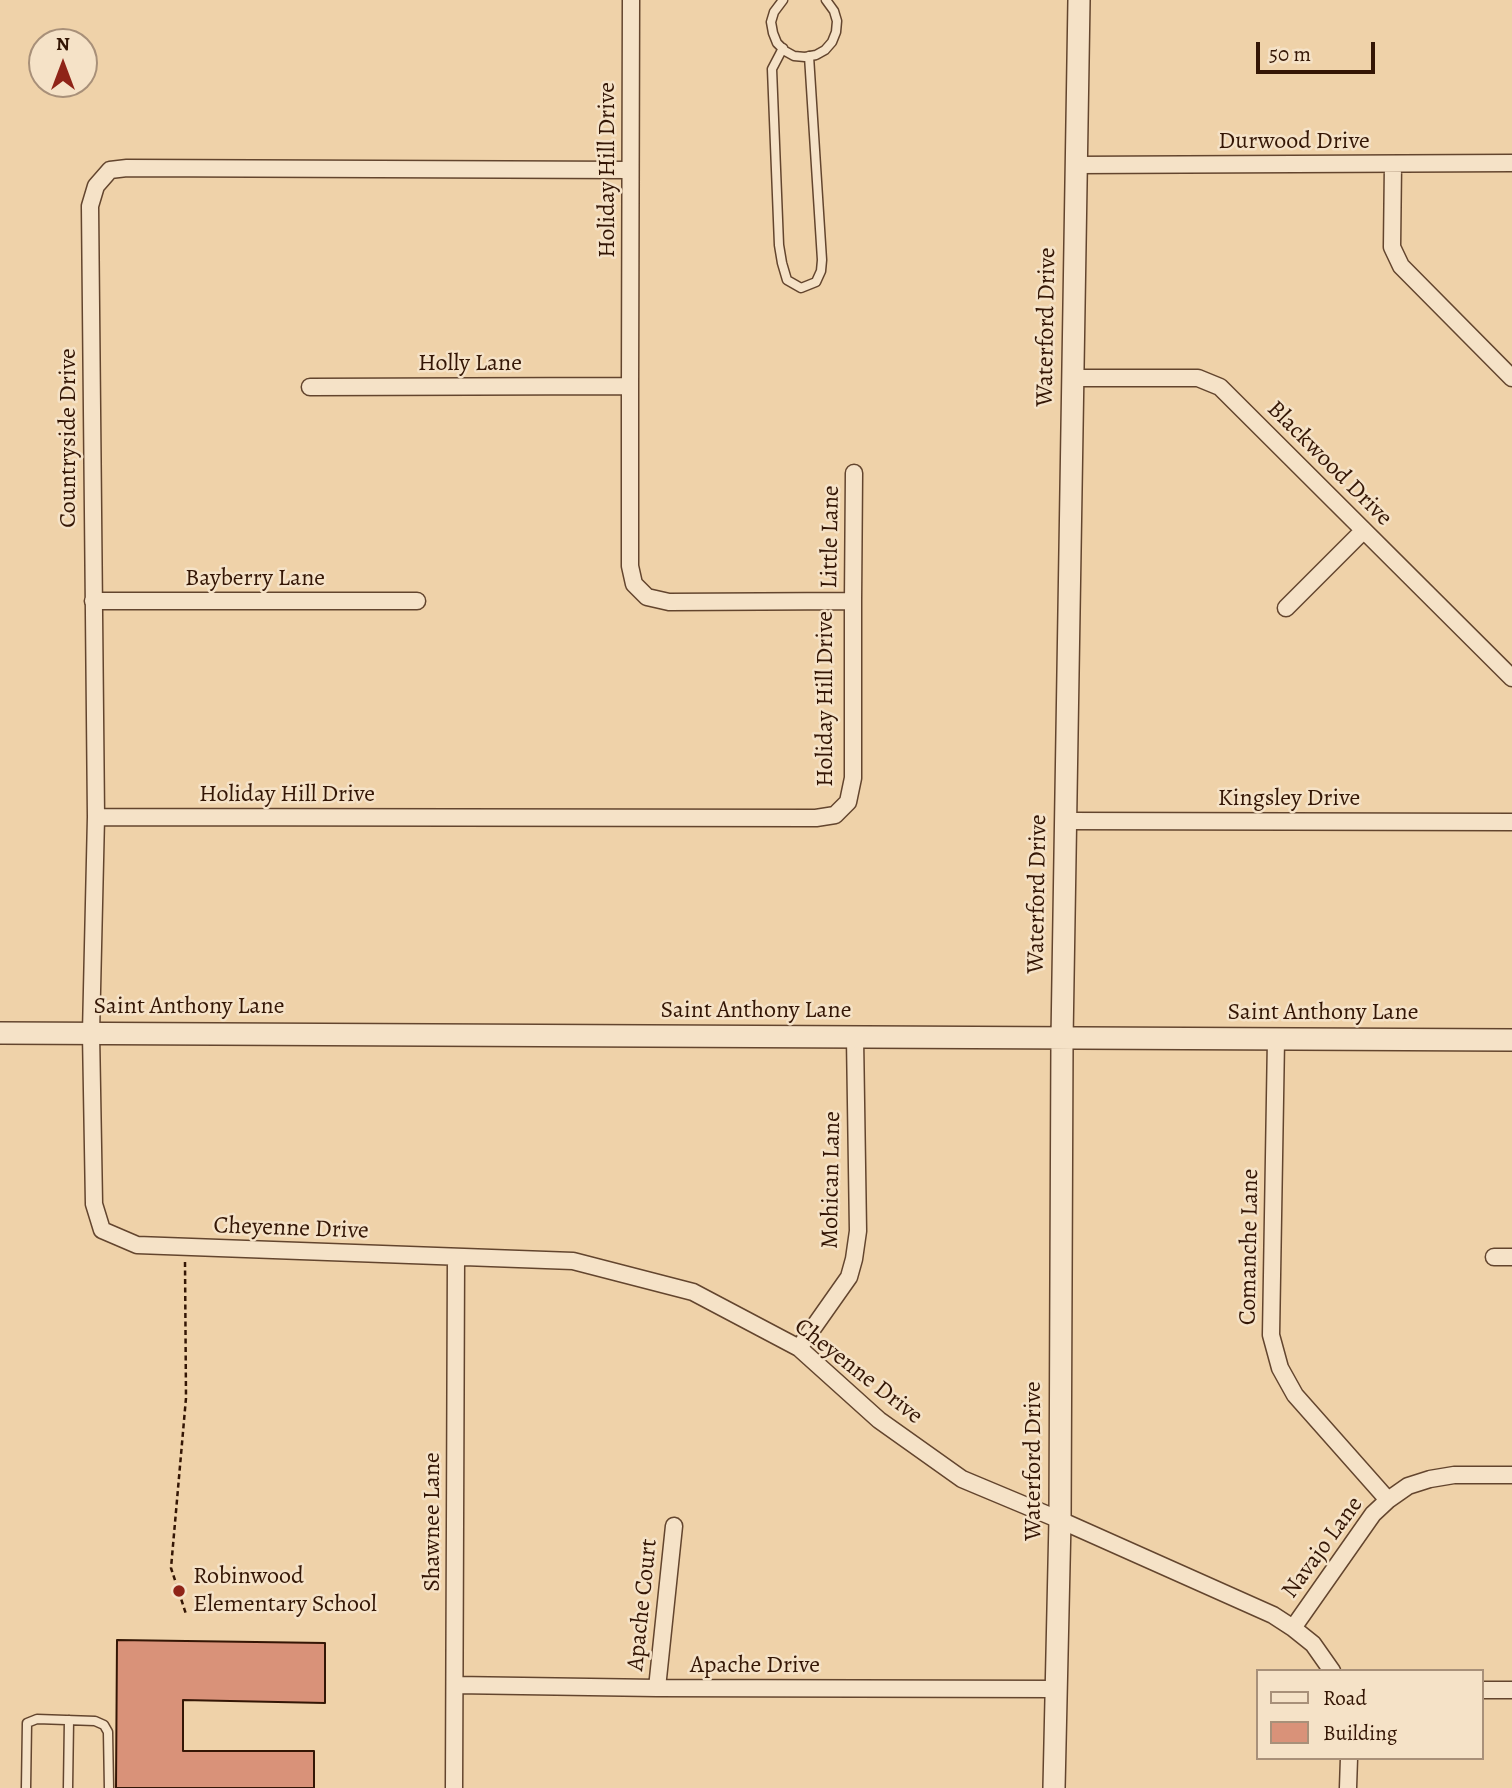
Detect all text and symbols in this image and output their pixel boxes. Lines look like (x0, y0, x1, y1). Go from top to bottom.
north arrow (28, 28, 98, 98)
scale bar (1260, 28, 1379, 72)
text: N (56, 31, 70, 57)
text: 50 m (1269, 40, 1311, 68)
street label: Holiday Hill Drive (594, 82, 622, 258)
street label: Durwood Drive (1218, 128, 1370, 156)
street label: Waterford Drive (1031, 247, 1063, 407)
street label: Countryside Drive (55, 348, 83, 528)
street label: Holly Lane (418, 350, 522, 378)
street label: Blackwood Drive (1260, 395, 1398, 533)
street label: Little Lane (816, 485, 846, 589)
street label: Bayberry Lane (185, 565, 325, 593)
street label: Holiday Hill Drive (812, 611, 840, 787)
street label: Holiday Hill Drive (199, 781, 375, 809)
street label: Kingsley Drive (1218, 785, 1360, 813)
street label: Waterford Drive (1022, 814, 1054, 974)
street label: Saint Anthony Lane (94, 993, 284, 1021)
street label: Saint Anthony Lane (661, 997, 851, 1025)
street label: Saint Anthony Lane (1228, 999, 1418, 1027)
street label: Mohican Lane (816, 1111, 848, 1249)
street label: Comanche Lane (1234, 1168, 1266, 1326)
street label: Cheyenne Drive (213, 1212, 369, 1246)
street label: Cheyenne Drive (788, 1313, 928, 1431)
street label: Waterford Drive (1020, 1381, 1048, 1541)
street label: Shawnee Lane (419, 1452, 447, 1592)
street label: Navajo Lane (1276, 1491, 1370, 1605)
street label: Apache Court (622, 1538, 664, 1672)
place label: Robinwood Elementary School (193, 1563, 377, 1619)
marker: Robinwood Elementary School (171, 1583, 187, 1599)
street label: Apache Drive (690, 1652, 820, 1680)
legend (1256, 1669, 1484, 1760)
text: Road (1323, 1684, 1367, 1712)
text: Building (1323, 1719, 1397, 1747)

